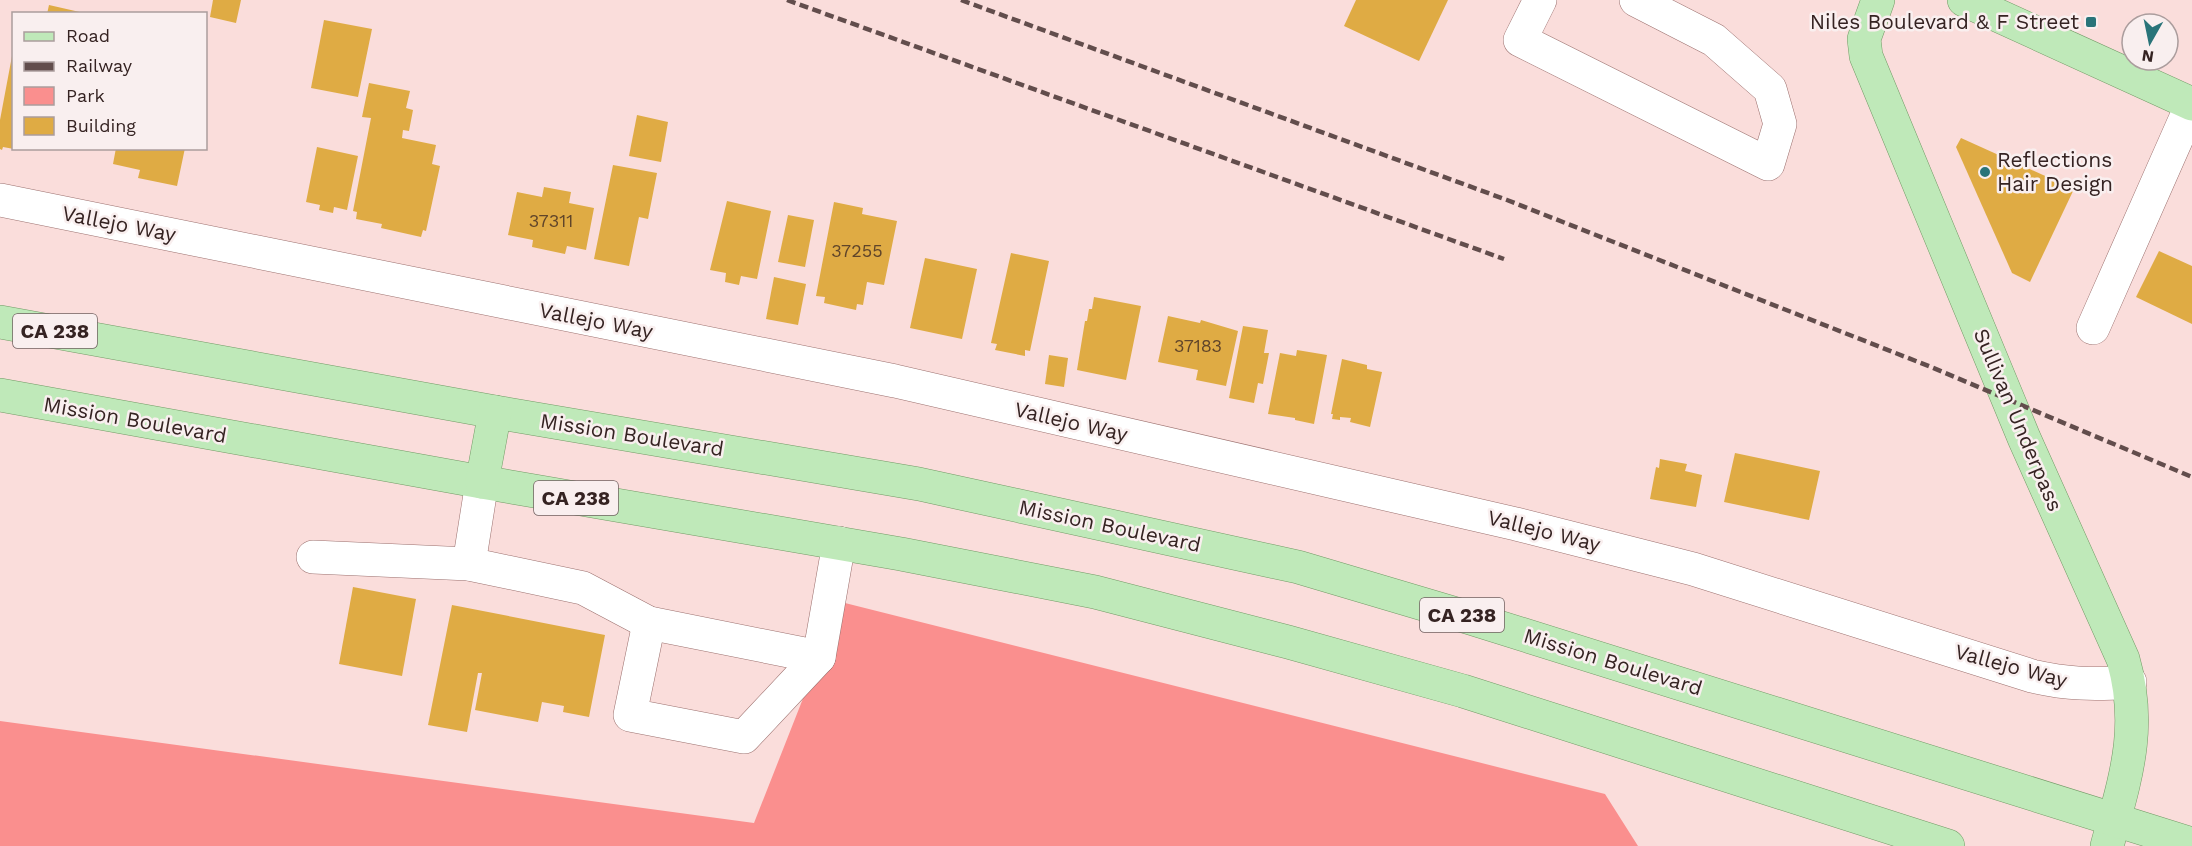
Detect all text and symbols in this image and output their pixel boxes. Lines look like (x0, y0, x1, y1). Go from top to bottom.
place label: Niles Boulevard & F Street (1810, 9, 2079, 34)
legend (12, 12, 207, 150)
north arrow (2120, 12, 2180, 72)
marker: Niles Boulevard & F Street (2084, 15, 2098, 29)
text: Road (66, 25, 110, 46)
text: N (2140, 46, 2155, 67)
text: Railway (66, 55, 133, 76)
text: Park (66, 85, 105, 106)
text: Building (66, 115, 136, 136)
place label: Reflections Hair Design (1997, 147, 2113, 196)
marker: Reflections Hair Design (1978, 165, 1992, 179)
street label: Vallejo Way (60, 200, 178, 247)
house number: 37311 (529, 210, 573, 231)
house number: 37255 (831, 240, 883, 261)
street label: Vallejo Way (537, 297, 655, 344)
road number: CA 238 (13, 314, 97, 348)
street label: Sullivan Underpass (1969, 325, 2068, 515)
house number: 37183 (1174, 335, 1222, 356)
street label: Mission Boulevard (42, 391, 229, 448)
street label: Vallejo Way (1012, 396, 1130, 447)
street label: Mission Boulevard (539, 408, 726, 461)
road number: CA 238 (534, 481, 618, 515)
street label: Mission Boulevard (1017, 494, 1203, 557)
street label: Vallejo Way (1485, 504, 1603, 557)
road number: CA 238 (1420, 598, 1504, 632)
street label: Mission Boulevard (1521, 622, 1705, 701)
street label: Vallejo Way (1952, 638, 2070, 693)

